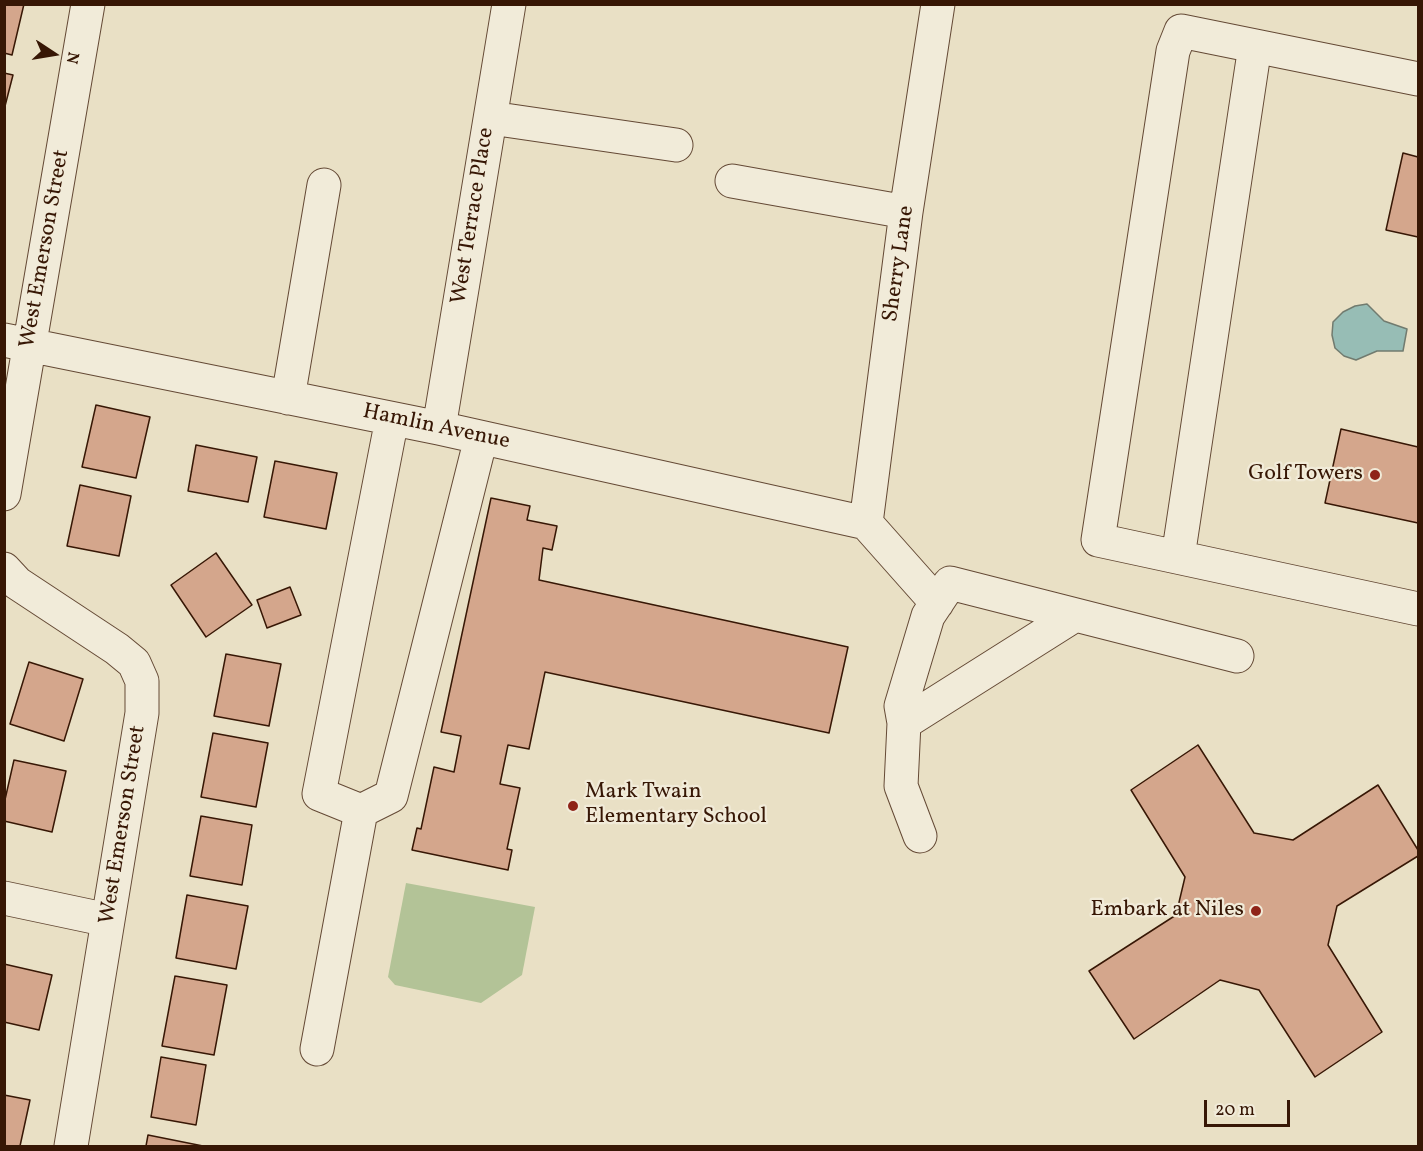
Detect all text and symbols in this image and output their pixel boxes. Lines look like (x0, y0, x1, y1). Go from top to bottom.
north arrow (24, 24, 84, 84)
text: N (60, 50, 84, 66)
street label: West Terrace Place (447, 126, 501, 306)
street label: West Emerson Street (16, 148, 76, 350)
street label: Sherry Lane (879, 204, 921, 324)
street label: Hamlin Avenue (360, 400, 512, 456)
place label: Golf Towers (1248, 462, 1363, 488)
marker: Golf Towers (1368, 468, 1382, 482)
street label: West Emerson Street (95, 724, 153, 926)
place label: Mark Twain Elementary School (585, 780, 767, 831)
marker: Mark Twain Elementary School (566, 799, 580, 813)
place label: Embark at Niles (1091, 898, 1244, 924)
marker: Embark at Niles (1249, 904, 1263, 918)
scale bar (1207, 1088, 1292, 1126)
text: 20 m (1215, 1098, 1255, 1123)

